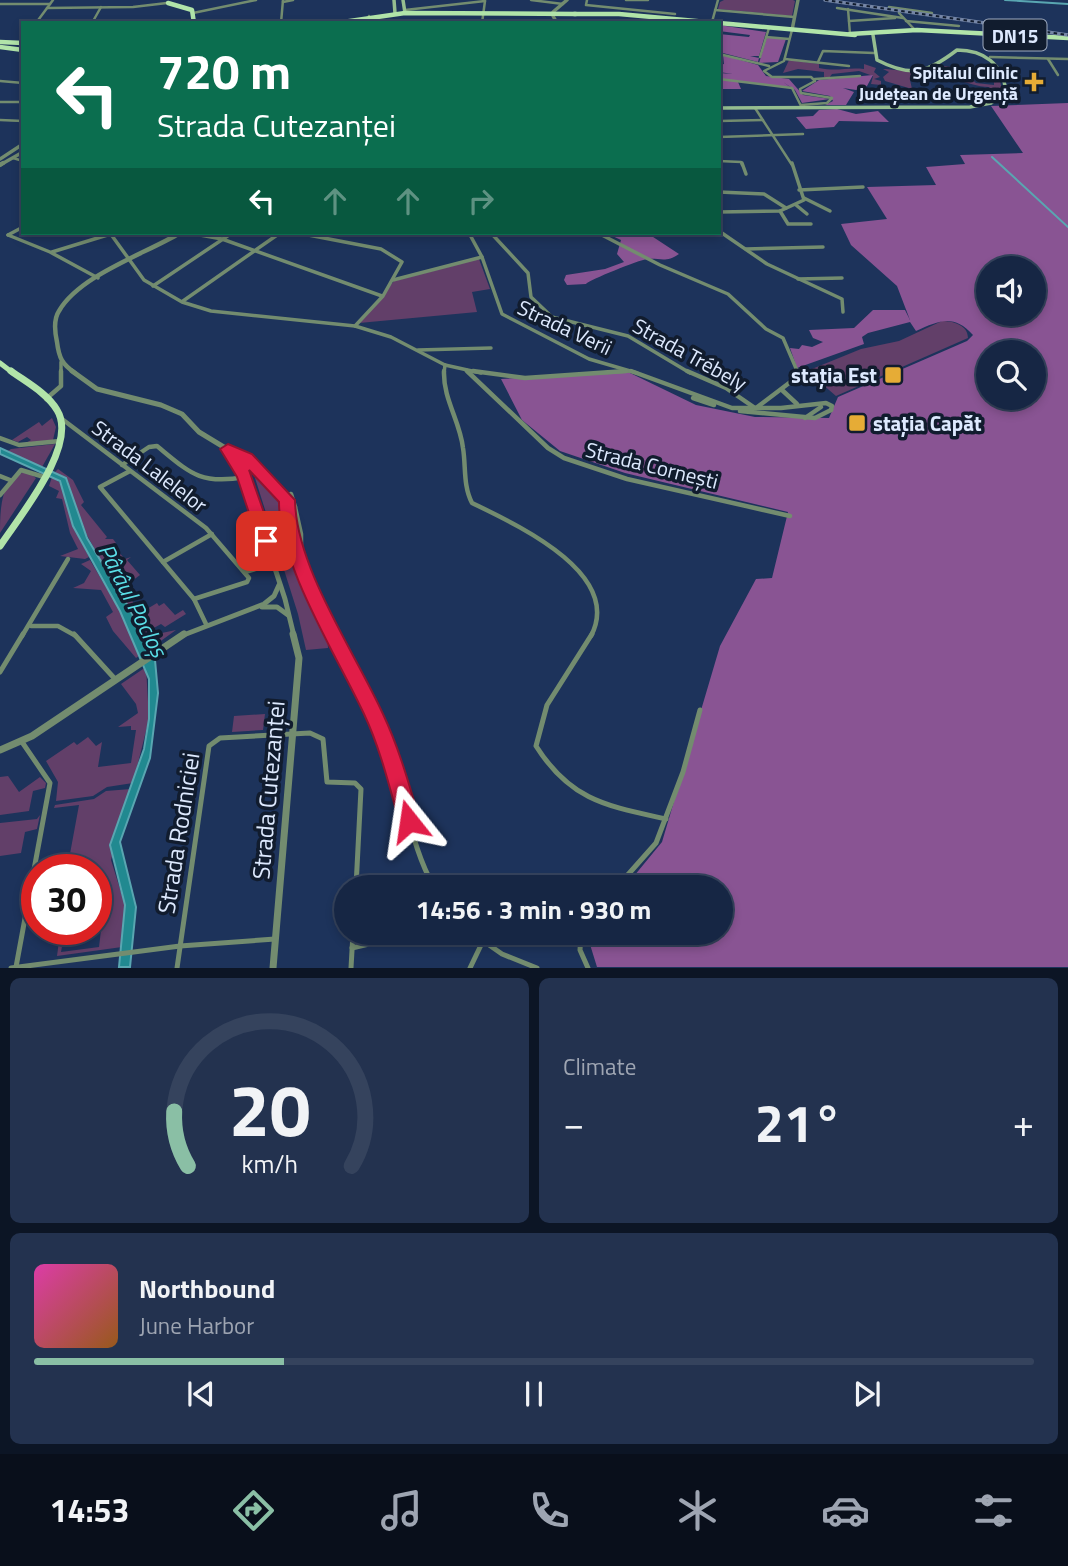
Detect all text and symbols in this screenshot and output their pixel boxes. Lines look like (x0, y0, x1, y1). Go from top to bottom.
road number: DN15 (984, 20, 1046, 50)
text: 720 m (157, 33, 291, 108)
icon: left (42, 49, 133, 140)
place label: Spitalul Clinic Județean de Urgență (859, 59, 1018, 107)
marker: Spitalul Clinic Județean de Urgență (1024, 72, 1044, 92)
text: Strada Cutezanței (157, 101, 396, 149)
icon: left (243, 182, 281, 220)
icon: ahead (316, 182, 354, 220)
icon: ahead (389, 182, 427, 220)
icon: right (462, 182, 500, 220)
map controls (976, 256, 1046, 410)
button: sound (976, 256, 1046, 326)
street label: Strada Verii (512, 291, 618, 363)
street label: Strada Trébely (627, 309, 753, 399)
button: search (976, 340, 1046, 410)
place label: stația Est (791, 359, 877, 391)
marker: stația Est (883, 365, 903, 385)
place label: stația Capăt (873, 407, 982, 439)
street label: Strada Lalelelor (86, 412, 214, 520)
marker: stația Capăt (847, 413, 867, 433)
street label: Strada Cornești (582, 433, 722, 497)
pin (236, 511, 296, 571)
icon: arrive (247, 522, 285, 560)
water label: Pârâul Pocloș (89, 537, 178, 665)
street label: Strada Cutezanței (242, 699, 294, 881)
street label: Strada Rodniciei (147, 750, 209, 916)
position arrow (372, 784, 446, 858)
speed limit sign: 30 (21, 854, 112, 945)
text: 14:56 · 3 min · 930 m (416, 890, 651, 929)
text: Climate (563, 1049, 636, 1084)
text: 20 (229, 1055, 310, 1165)
text: 21° (755, 1083, 842, 1162)
text: − (563, 1094, 584, 1152)
text: + (1013, 1094, 1034, 1152)
text: km/h (241, 1145, 298, 1183)
text: Northbound (139, 1269, 275, 1308)
text: June Harbor (139, 1308, 254, 1343)
icon: previous (182, 1375, 220, 1413)
icon: pause (515, 1375, 553, 1413)
icon: next (848, 1375, 886, 1413)
text: 14:53 (50, 1486, 129, 1534)
icon: directions (229, 1486, 278, 1535)
icon: music (377, 1486, 426, 1535)
icon: phone (525, 1486, 574, 1535)
icon: climate (673, 1486, 722, 1535)
icon: car (821, 1486, 870, 1535)
icon: filters (969, 1486, 1018, 1535)

